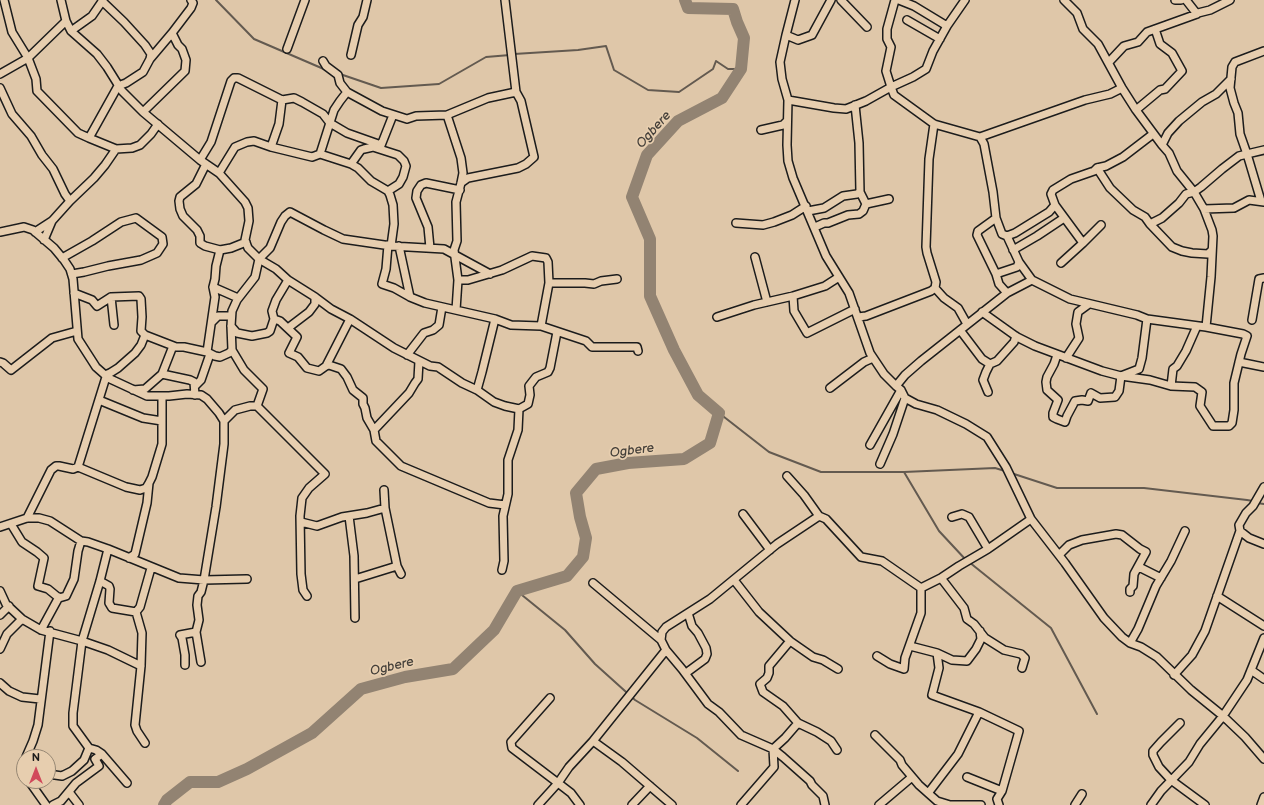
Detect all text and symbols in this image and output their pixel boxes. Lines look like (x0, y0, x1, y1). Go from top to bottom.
water label: Ogbere (633, 108, 675, 152)
water label: Ogbere (609, 441, 655, 461)
water label: Ogbere (369, 654, 415, 680)
north arrow (16, 749, 56, 789)
text: N (32, 751, 40, 764)

